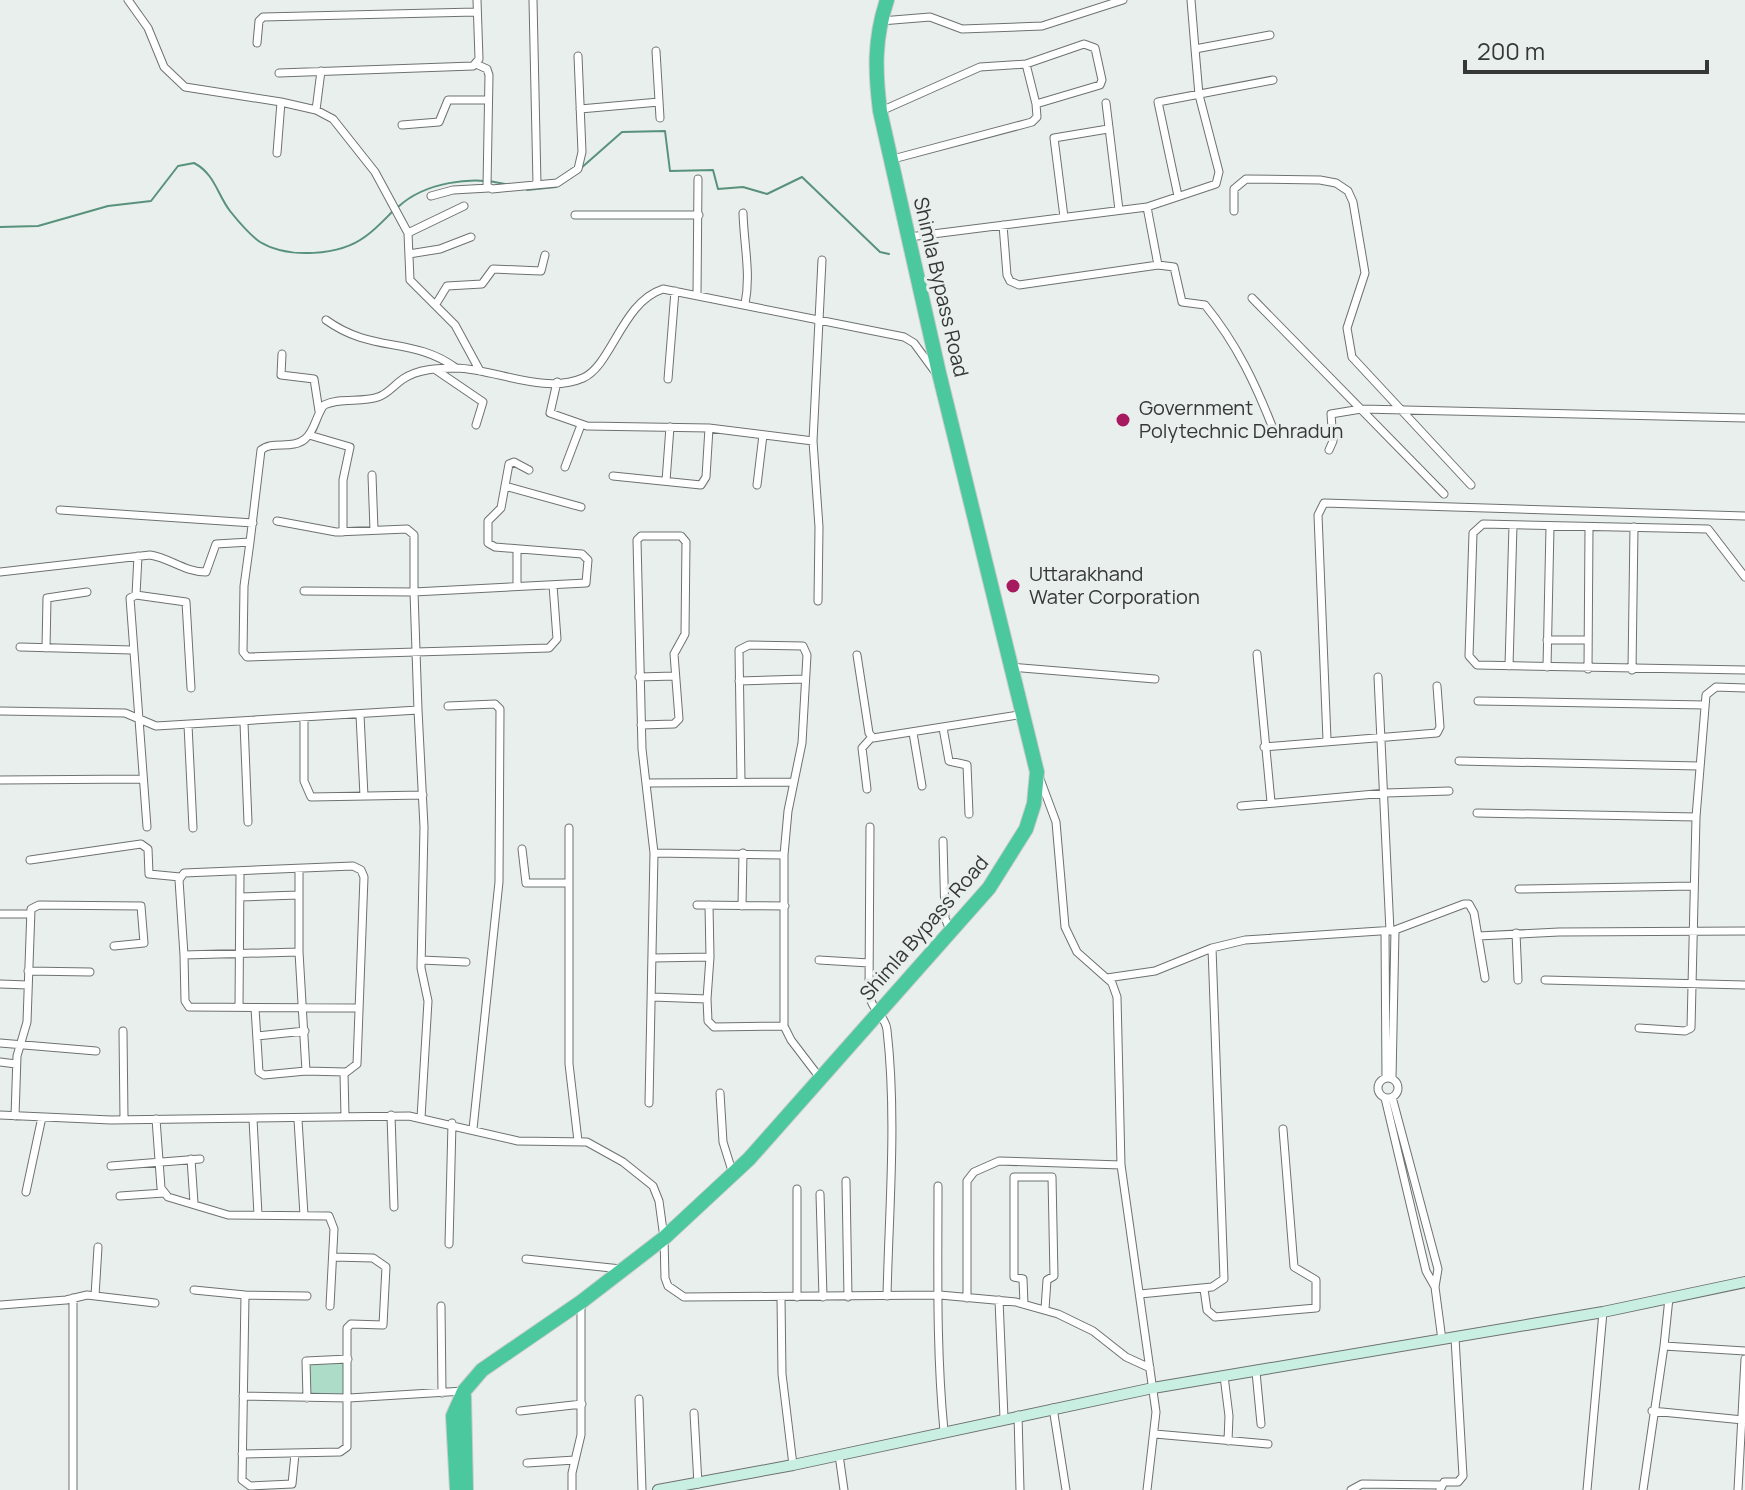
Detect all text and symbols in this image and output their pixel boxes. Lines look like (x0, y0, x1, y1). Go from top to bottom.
scale bar (1465, 24, 1707, 74)
text: 200 m (1477, 34, 1545, 67)
street label: Shimla Bypass Road (908, 194, 975, 379)
place label: Government Polytechnic Dehradun (1139, 394, 1343, 444)
marker: Government Polytechnic Dehradun (1114, 411, 1132, 429)
place label: Uttarakhand Water Corporation (1029, 560, 1200, 610)
marker: Uttarakhand Water Corporation (1004, 577, 1022, 595)
street label: Shimla Bypass Road (853, 849, 994, 1006)

